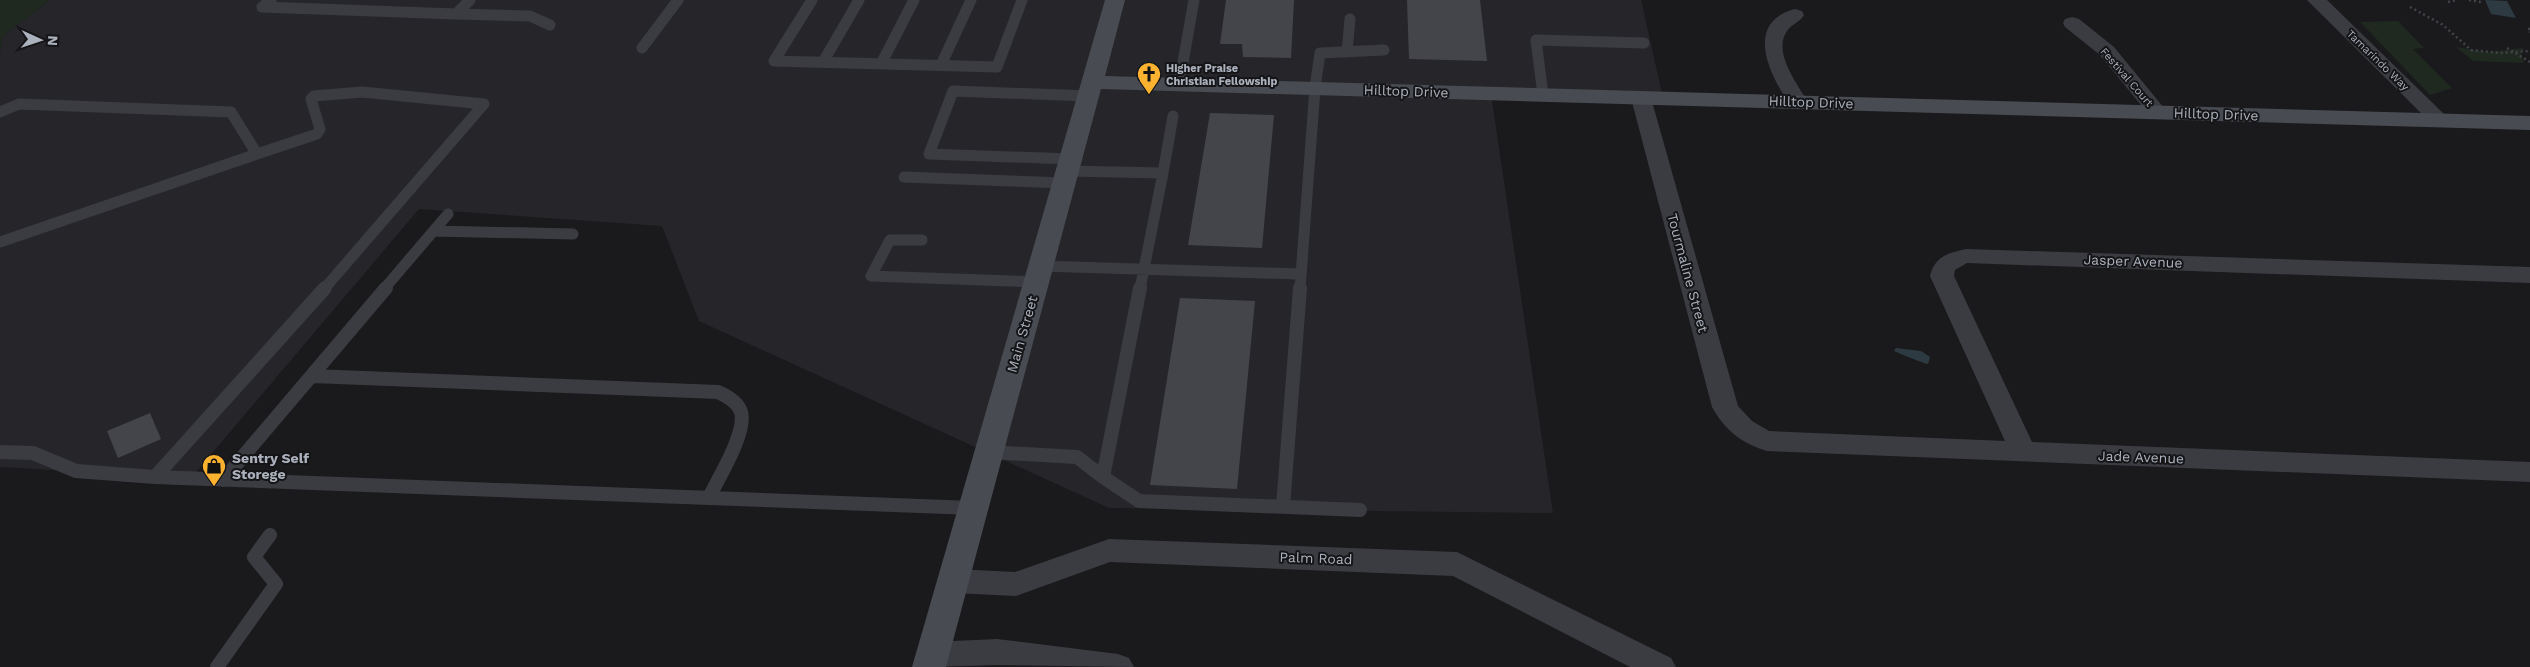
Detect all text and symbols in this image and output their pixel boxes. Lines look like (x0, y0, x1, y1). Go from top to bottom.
north arrow (15, 15, 65, 65)
street label: Tamarindo Way (2344, 27, 2412, 94)
text: N (45, 35, 61, 46)
street label: Festival Court (2097, 45, 2156, 110)
church icon: Higher Praise Christian Fellowship (1136, 61, 1162, 95)
place label: Higher Praise Christian Fellowship (1166, 62, 1277, 88)
street label: Hilltop Drive (1363, 82, 1449, 100)
street label: Hilltop Drive (1768, 93, 1854, 111)
street label: Hilltop Drive (2173, 105, 2259, 123)
street label: Tourmaline Street (1664, 212, 1712, 334)
street label: Jasper Avenue (2083, 251, 2183, 271)
street label: Main Street (1003, 294, 1041, 374)
street label: Jade Avenue (2098, 448, 2184, 466)
place label: Sentry Self Storege (232, 450, 309, 482)
shop icon: Sentry Self Storege (201, 453, 227, 487)
street label: Palm Road (1279, 549, 1353, 567)

